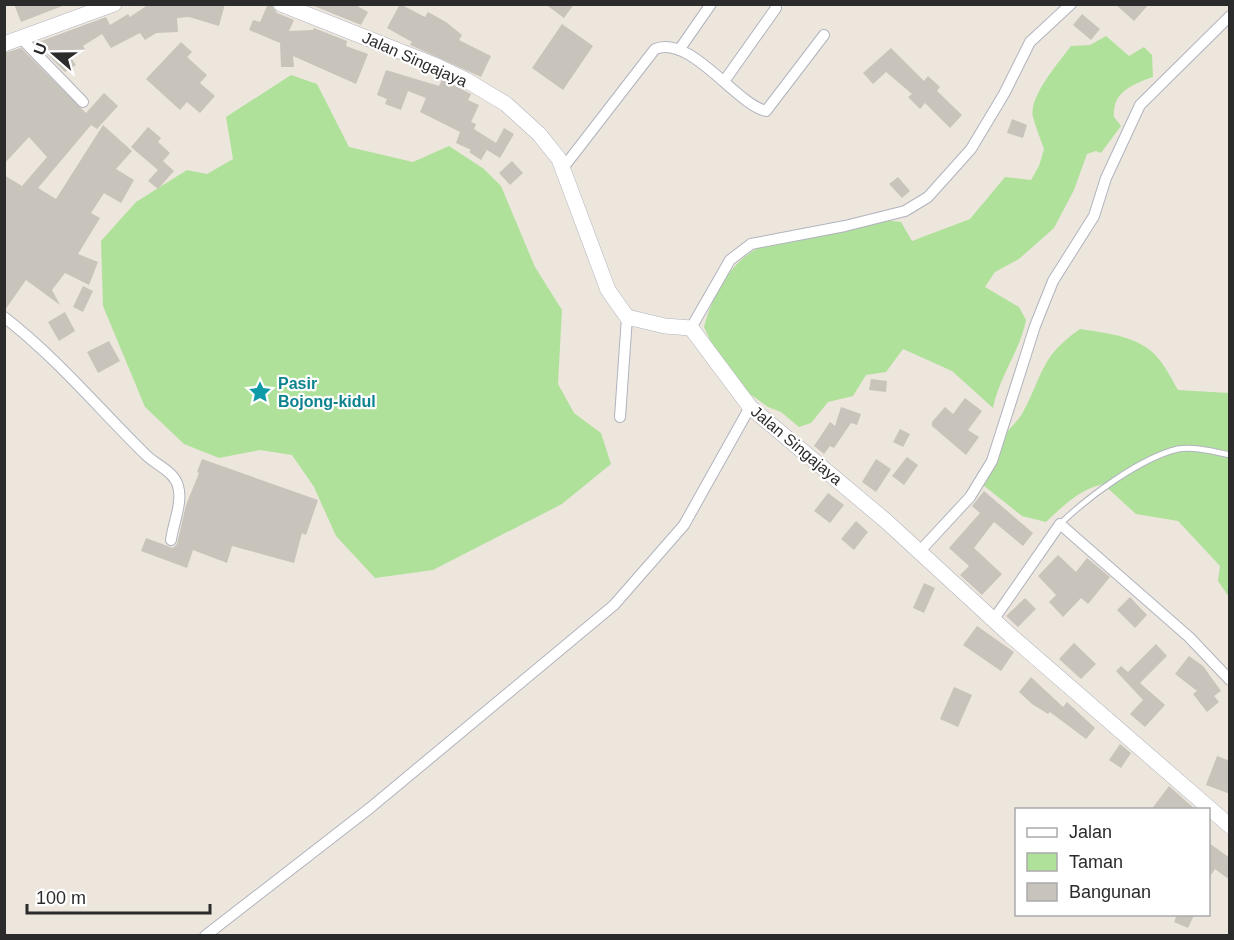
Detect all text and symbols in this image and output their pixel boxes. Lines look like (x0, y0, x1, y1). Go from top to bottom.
north arrow (24, 24, 84, 84)
street label: Jalan Singajaya (360, 29, 470, 90)
text: U (30, 41, 50, 57)
place label: Pasir Bojong-kidul (278, 375, 376, 410)
place icon: Pasir Bojong-kidul (247, 379, 273, 405)
street label: Jalan Singajaya (748, 403, 845, 488)
legend (1015, 808, 1210, 916)
text: Jalan (1069, 822, 1112, 842)
text: Taman (1069, 852, 1123, 872)
scale bar (27, 877, 210, 915)
text: Bangunan (1069, 882, 1151, 902)
text: 100 m (36, 888, 86, 908)

